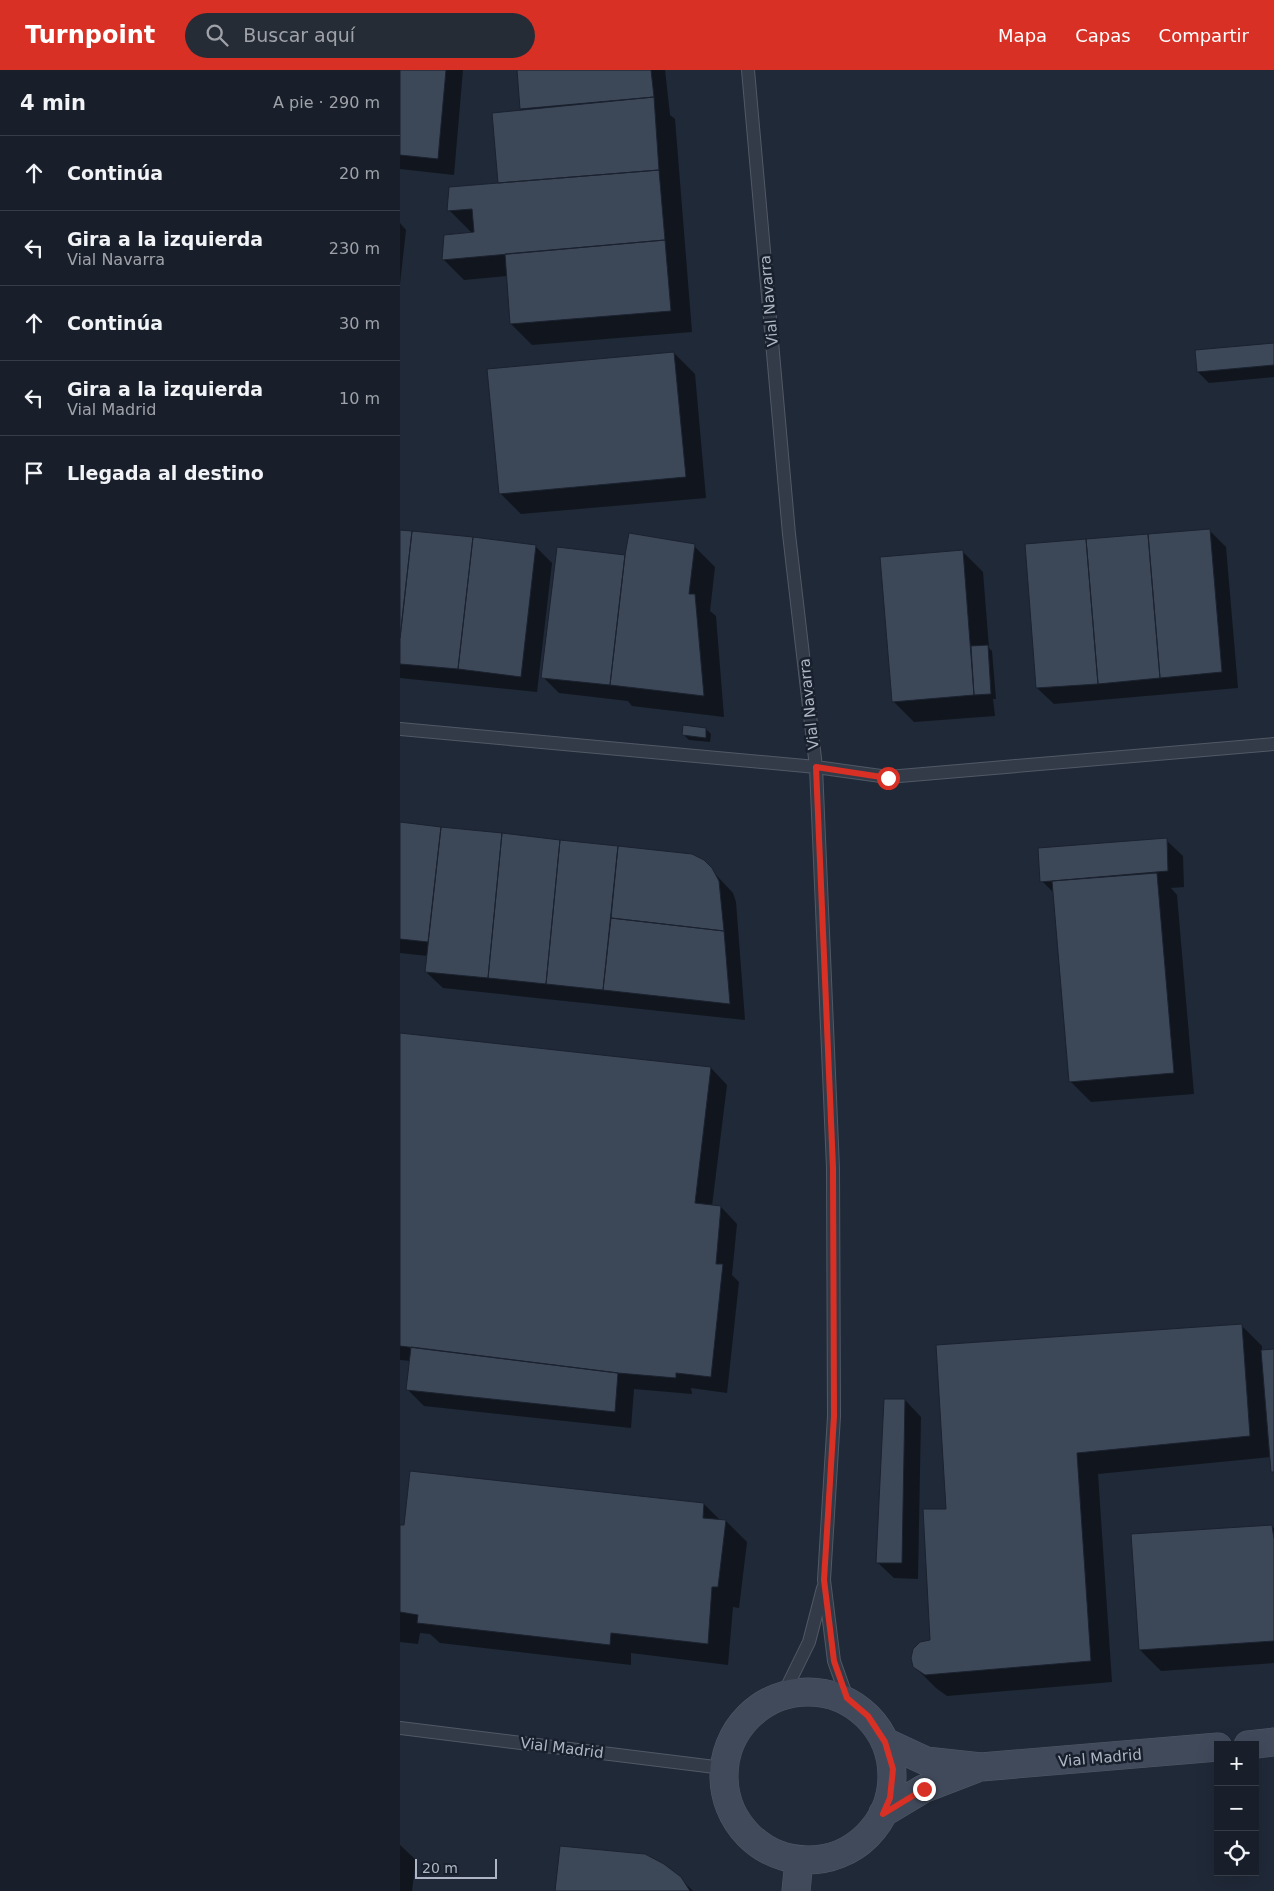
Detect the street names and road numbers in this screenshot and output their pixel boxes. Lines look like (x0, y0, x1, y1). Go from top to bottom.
street label: Vial Navarra (756, 254, 782, 348)
street label: Vial Navarra (795, 657, 823, 751)
street label: Vial Madrid (519, 1734, 605, 1762)
street label: Vial Madrid (1057, 1745, 1143, 1771)

